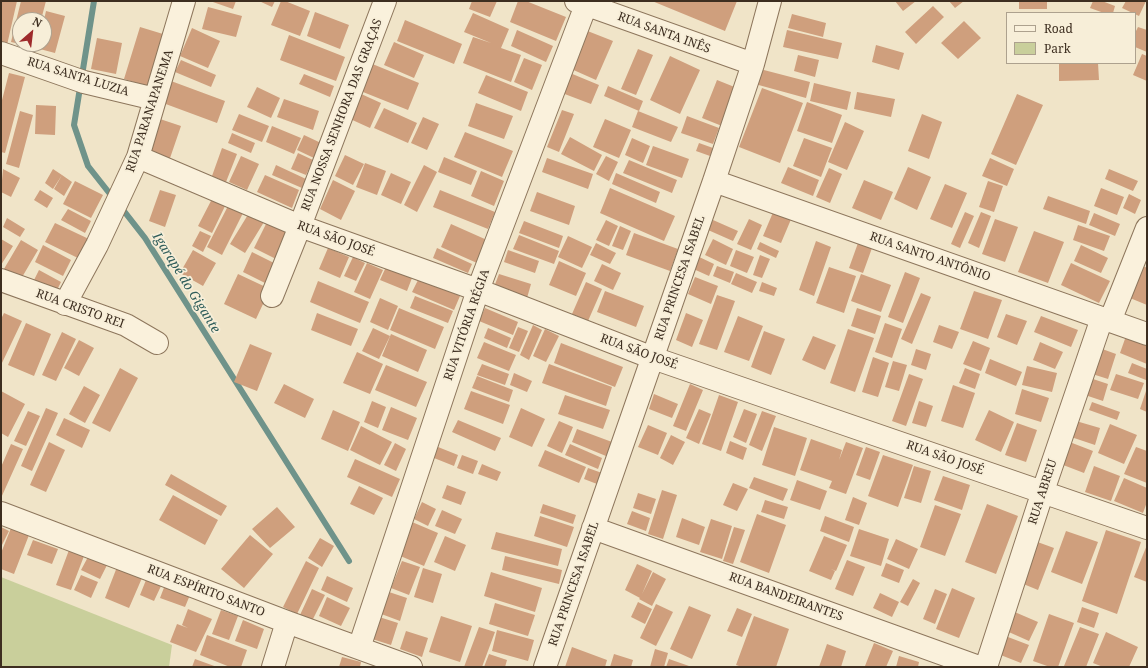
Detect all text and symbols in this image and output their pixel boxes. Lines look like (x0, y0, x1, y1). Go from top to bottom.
street label: RUA SANTA INÊS (616, 10, 712, 56)
north arrow (12, 12, 52, 52)
legend (1006, 12, 1136, 64)
text: N (30, 13, 45, 31)
street label: RUA NOSSA SENHORA DAS GRAÇAS (299, 17, 385, 213)
text: Road (1044, 20, 1073, 37)
text: Park (1044, 40, 1071, 57)
street label: RUA PARANAPANEMA (123, 48, 177, 174)
street label: RUA SANTA LUZIA (25, 55, 131, 99)
street label: RUA PRINCESA ISABEL (652, 214, 708, 342)
street label: RUA SÃO JOSÉ (295, 218, 377, 260)
water label: Igarapé do Gigante (149, 230, 223, 336)
street label: RUA SANTO ANTÔNIO (868, 230, 992, 284)
street label: RUA VITÓRIA RÉGIA (441, 267, 493, 383)
street label: RUA CRISTO REI (34, 286, 126, 332)
street label: RUA SÃO JOSÉ (598, 331, 680, 373)
street label: RUA SÃO JOSÉ (904, 438, 986, 478)
street label: RUA ABREU (1026, 457, 1060, 527)
street label: RUA PRINCESA ISABEL (546, 520, 602, 648)
street label: RUA ESPÍRITO SANTO (145, 562, 267, 620)
street label: RUA BANDEIRANTES (727, 570, 845, 624)

